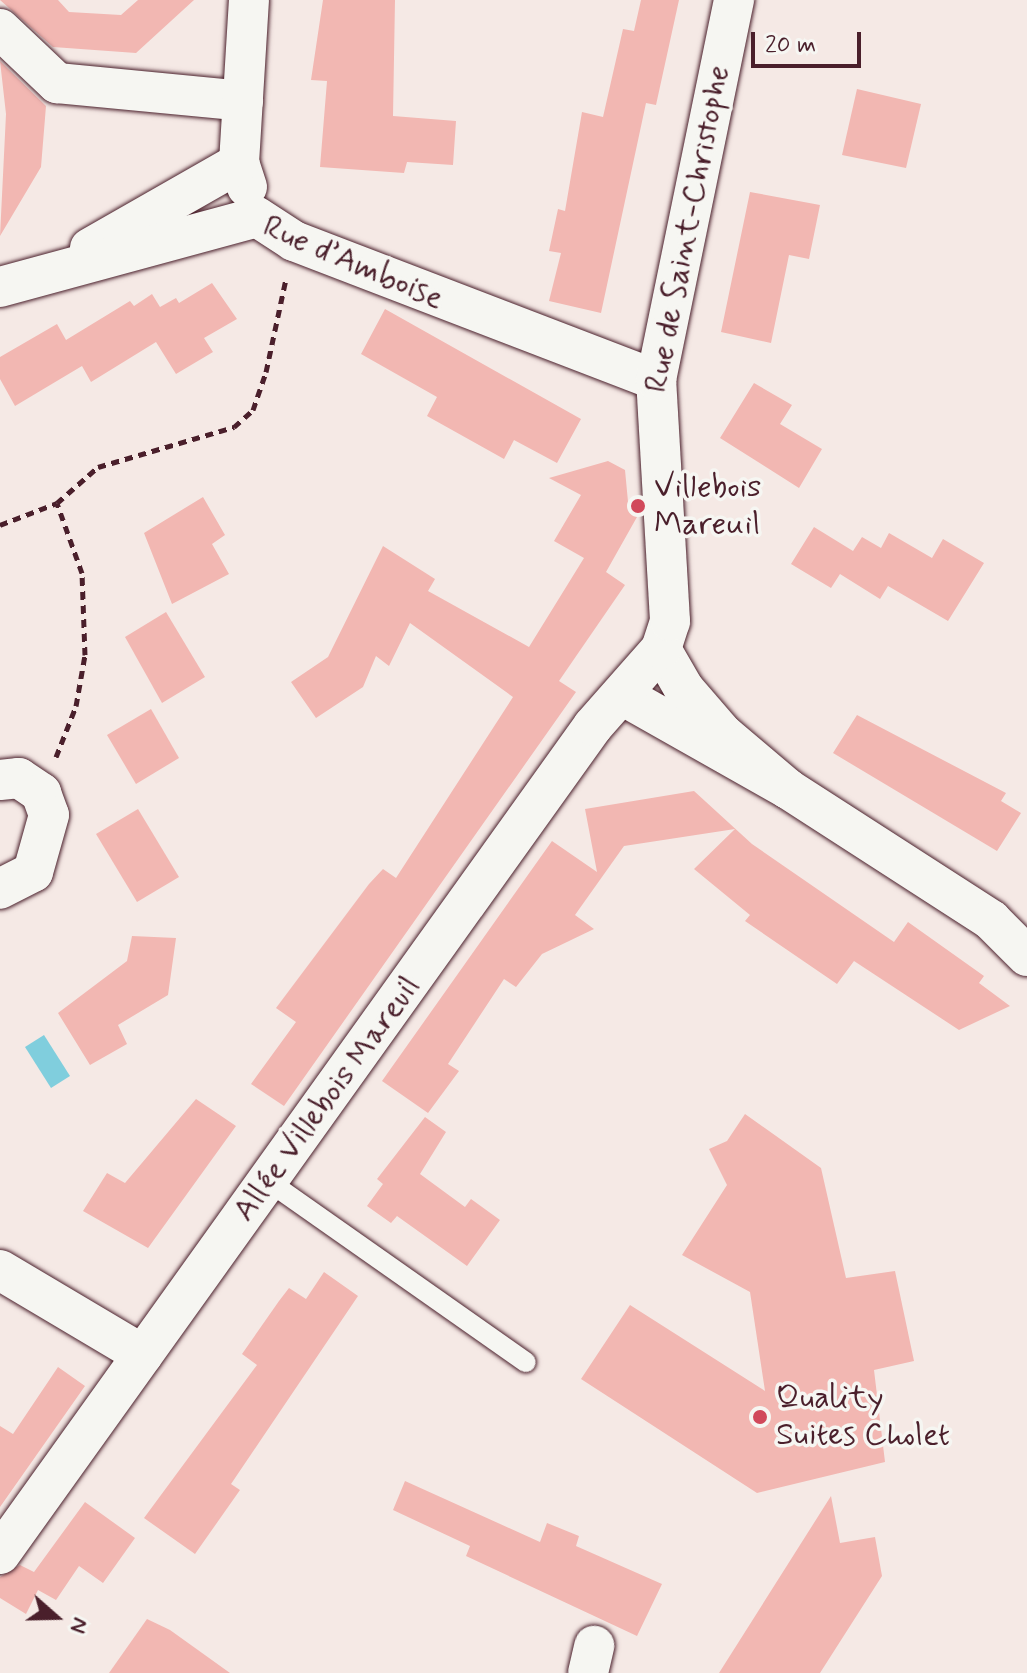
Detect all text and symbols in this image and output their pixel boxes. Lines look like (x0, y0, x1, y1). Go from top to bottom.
scale bar (755, 16, 865, 66)
text: 20 m (765, 30, 816, 61)
street label: Rue de Saint-Christophe (638, 66, 738, 392)
street label: Rue d’Amboise (257, 208, 449, 318)
place label: Villebois Mareuil (654, 469, 761, 544)
marker: Villebois Mareuil (629, 497, 647, 515)
street label: Allée Villebois Mareuil (224, 967, 430, 1231)
place label: Quality Suites Cholet (776, 1380, 950, 1455)
marker: Quality Suites Cholet (751, 1408, 769, 1426)
north arrow (16, 1577, 96, 1657)
text: N (63, 1614, 94, 1637)

